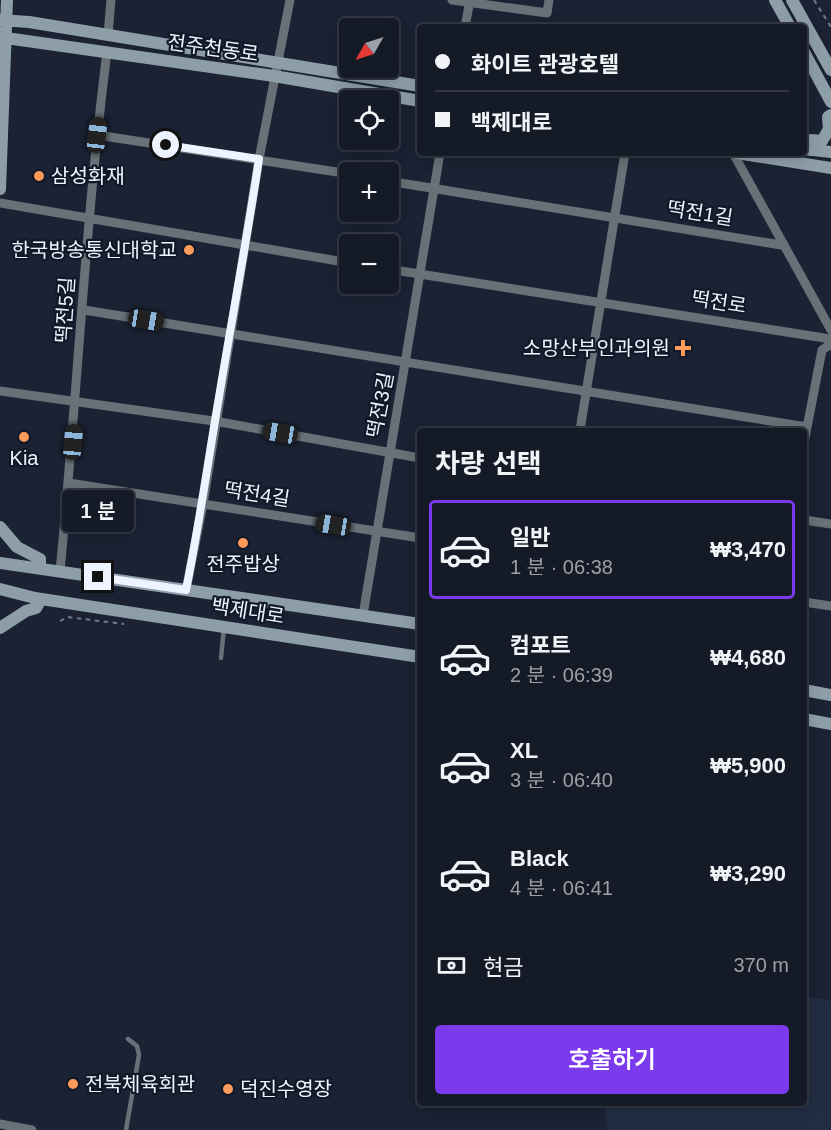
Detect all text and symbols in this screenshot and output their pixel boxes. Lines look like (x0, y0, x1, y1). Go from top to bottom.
north arrow (339, 18, 399, 78)
map controls (339, 18, 399, 294)
street label: 전주천동로 (166, 31, 260, 65)
text: 화이트 관광호텔 (471, 52, 619, 77)
button: locate (339, 90, 399, 150)
text: 백제대로 (471, 110, 552, 135)
car (86, 116, 108, 154)
route start (152, 131, 179, 158)
button: + (339, 162, 399, 222)
place label: 삼성화재 (51, 165, 125, 187)
marker: 삼성화재 (32, 169, 46, 183)
street label: 떡전1길 (666, 197, 734, 229)
button: − (339, 234, 399, 294)
place label: 한국방송통신대학교 (11, 239, 177, 261)
marker: 한국방송통신대학교 (182, 243, 196, 257)
street label: 떡전5길 (52, 276, 78, 344)
street label: 떡전로 (690, 287, 748, 317)
car (127, 308, 165, 332)
place label: 소망산부인과의원 (523, 337, 670, 359)
marker: 소망산부인과의원 (674, 339, 692, 357)
street label: 떡전3길 (363, 370, 397, 440)
car (261, 421, 299, 445)
car (62, 423, 84, 461)
marker: Kia (17, 430, 31, 444)
place label: Kia (10, 447, 39, 469)
text: 차량 선택 (435, 449, 542, 479)
street label: 떡전4길 (223, 478, 291, 510)
callout: 1 분 (62, 490, 134, 532)
text: 1 분 (80, 500, 116, 522)
car (314, 513, 352, 537)
icon: car (438, 523, 492, 577)
text: 일반 (510, 525, 550, 550)
marker: 전주밥상 (236, 536, 250, 550)
text: ₩3,470 (710, 537, 786, 562)
place label: 전주밥상 (206, 553, 280, 575)
text: 1 분 · 06:38 (510, 556, 613, 578)
route end (84, 563, 111, 590)
street label: 백제대로 (210, 594, 286, 628)
icon: car (438, 631, 492, 685)
text: 컴포트 (510, 633, 571, 658)
text: ₩4,680 (710, 645, 786, 670)
text: 2 분 · 06:39 (510, 664, 613, 686)
text: XL (510, 738, 538, 763)
icon: car (438, 739, 492, 793)
text: ₩5,900 (710, 753, 786, 778)
text: 3 분 · 06:40 (510, 769, 613, 791)
text: Black (510, 846, 569, 871)
icon: car (438, 847, 492, 901)
text: ₩3,290 (710, 861, 786, 886)
text: 4 분 · 06:41 (510, 877, 613, 899)
icon: cash (435, 949, 468, 982)
text: 370 m (733, 954, 789, 976)
text: 현금 (483, 955, 523, 980)
button: 호출하기 (435, 1025, 789, 1094)
place label: 전북체육회관 (85, 1073, 195, 1095)
marker: 전북체육회관 (66, 1077, 80, 1091)
place label: 덕진수영장 (240, 1078, 332, 1100)
marker: 덕진수영장 (221, 1082, 235, 1096)

